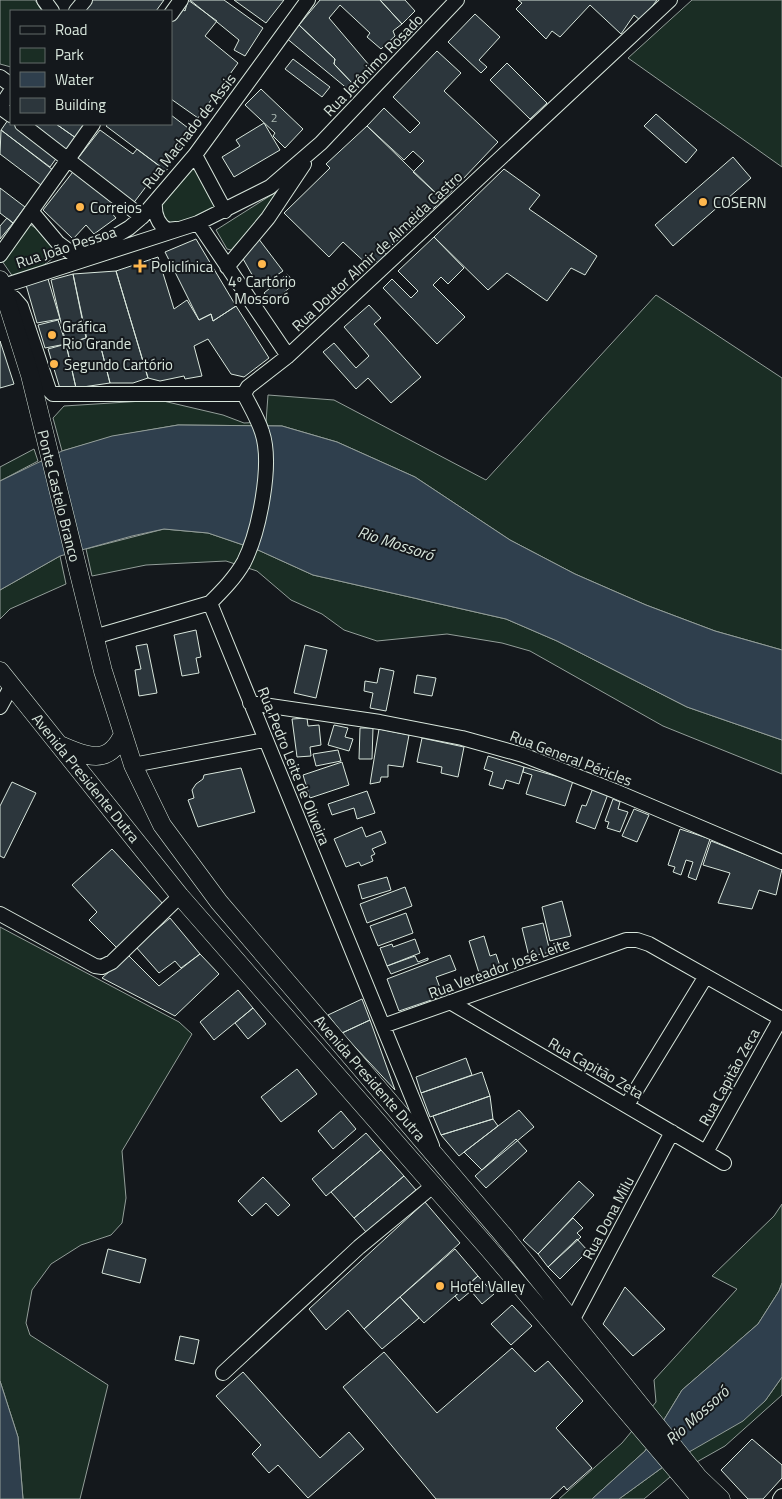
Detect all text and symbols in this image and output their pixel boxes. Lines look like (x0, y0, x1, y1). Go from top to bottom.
street label: Rua Jerônimo Rosado (318, 8, 428, 122)
legend (10, 10, 172, 125)
text: Road (55, 18, 87, 41)
text: Park (55, 43, 84, 66)
text: Water (55, 68, 94, 91)
street label: Rua Machado de Assis (136, 68, 242, 194)
text: Building (55, 93, 106, 116)
house number: 2 (271, 108, 277, 127)
street label: Rua Doutor Almir de Almeida Castro (286, 165, 468, 337)
place label: COSERN (713, 191, 767, 214)
place label: Correios (90, 196, 142, 219)
marker: COSERN (697, 196, 709, 208)
marker: Correios (74, 201, 86, 213)
street label: Rua João Pessoa (13, 220, 120, 274)
place label: Policlínica (151, 255, 214, 278)
marker: 4º Cartório Mossoró (256, 258, 268, 270)
marker: Policlínica (133, 259, 147, 273)
place label: 4º Cartório Mossoró (228, 270, 296, 310)
place label: Gráfica Rio Grande (62, 315, 131, 355)
marker: Gráfica Rio Grande (46, 329, 58, 341)
place label: Segundo Cartório (64, 353, 173, 376)
marker: Segundo Cartório (48, 358, 60, 370)
street label: Ponte Castelo Branco (31, 428, 87, 565)
water label: Rio Mossoró (355, 519, 438, 567)
street label: Rua Pedro Leite de Oliveira (252, 683, 336, 849)
street label: Avenida Presidente Dutra (27, 708, 146, 848)
street label: Rua General Péricles (507, 724, 636, 792)
street label: Rua Vereador José Leite (425, 932, 573, 1004)
street label: Avenida Presidente Dutra (309, 1010, 432, 1146)
street label: Rua Capitão Zeca (693, 1024, 766, 1130)
street label: Rua Capitão Zeta (544, 1031, 649, 1105)
street label: Rua Dona Milu (576, 1172, 640, 1264)
place label: Hotel Valley (450, 1275, 525, 1298)
marker: Hotel Valley (434, 1280, 446, 1292)
water label: Rio Mossoró (660, 1379, 735, 1450)

